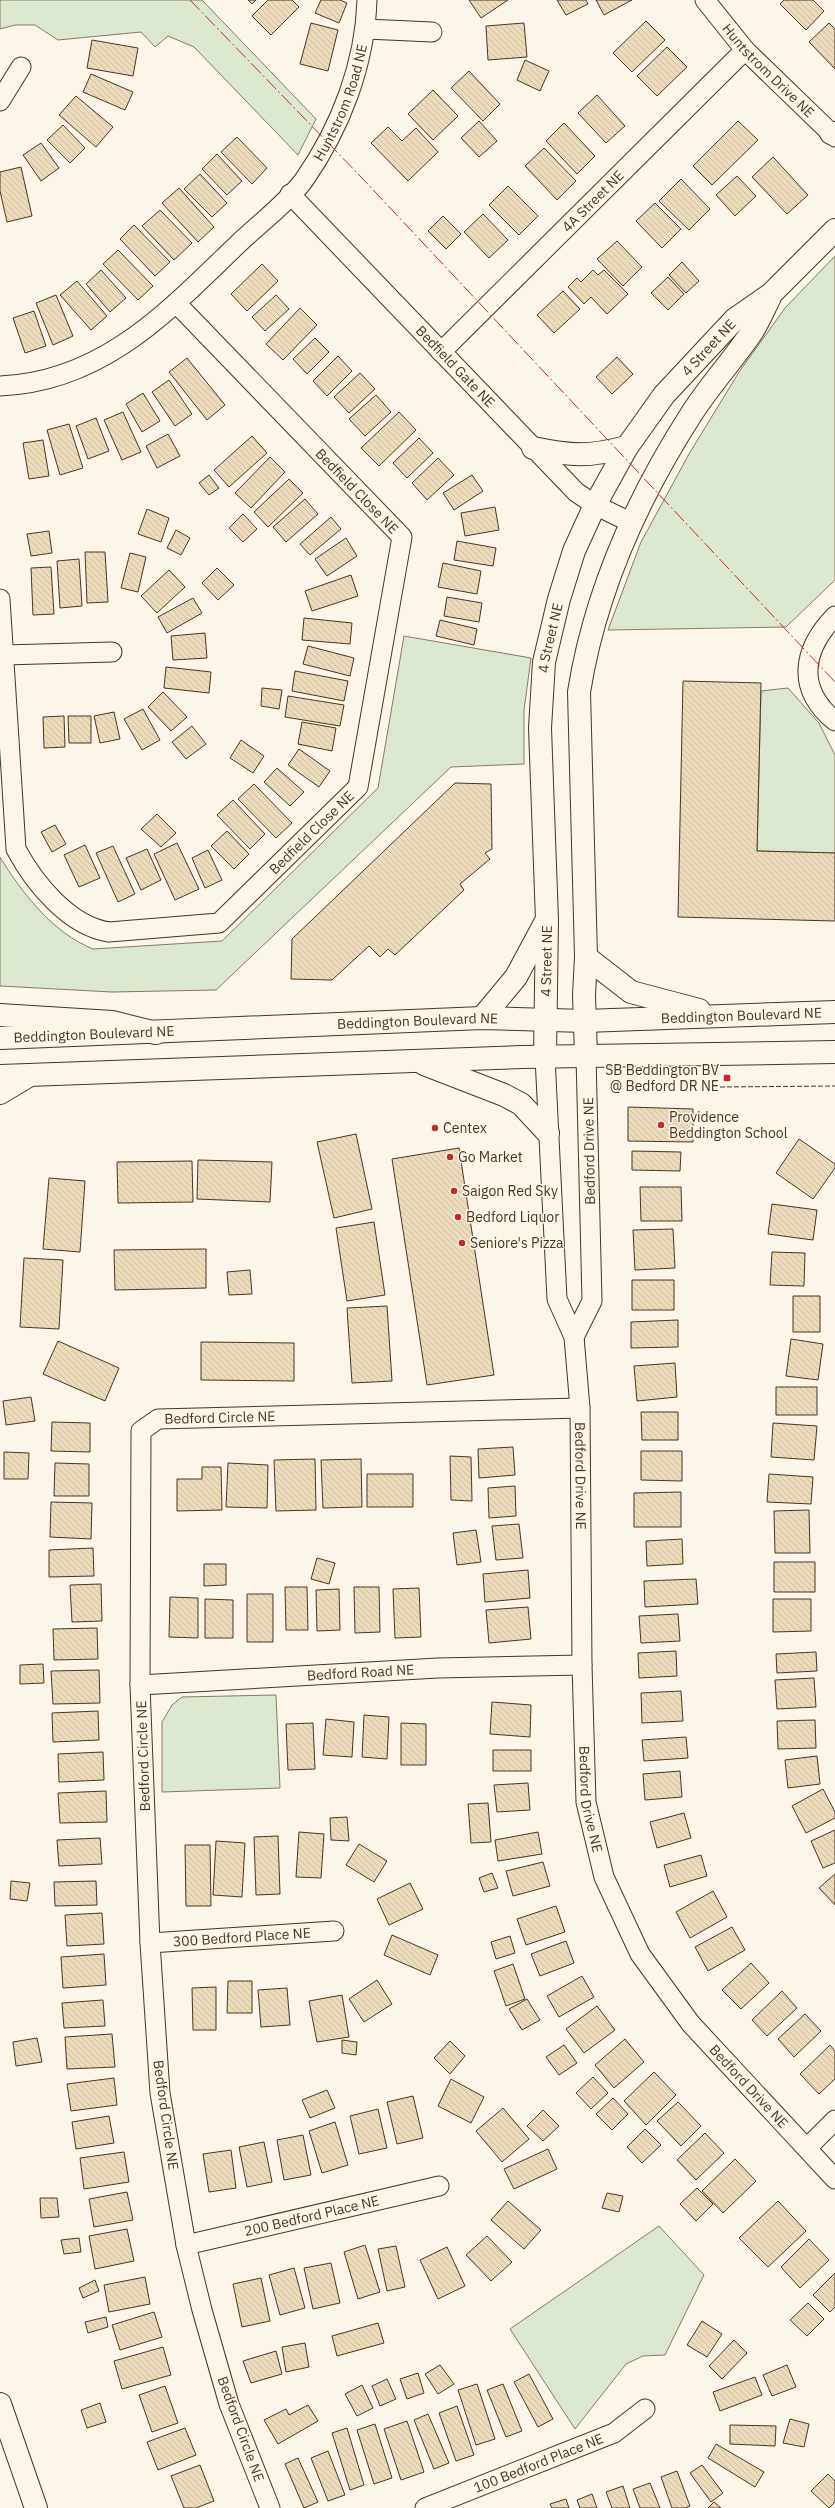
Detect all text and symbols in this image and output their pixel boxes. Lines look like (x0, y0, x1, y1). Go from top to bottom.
street label: Huntstrom Drive NE (718, 20, 818, 121)
street label: Huntstrom Road NE (310, 43, 371, 164)
street label: 4A Street NE (558, 166, 628, 236)
street label: 4 Street NE (677, 315, 739, 380)
street label: Bedfield Gate NE (412, 322, 499, 411)
street label: Bedfield Close NE (312, 444, 402, 538)
street label: 4 Street NE (534, 601, 567, 674)
street label: Bedfield Close NE (265, 787, 358, 878)
street label: 4 Street NE (537, 925, 556, 997)
street label: Beddington Boulevard NE (661, 1003, 822, 1027)
street label: Beddington Boulevard NE (337, 1009, 498, 1033)
street label: Beddington Boulevard NE (13, 1022, 175, 1046)
place label: SB Beddington BV @ Bedford DR NE (605, 1061, 719, 1095)
marker: SB Beddington BV @ Bedford DR NE (722, 1073, 732, 1083)
street label: Bedford Drive NE (579, 1097, 599, 1205)
place label: Providence Beddington School (669, 1108, 788, 1142)
place label: Centex (443, 1119, 487, 1137)
marker: Providence Beddington School (656, 1120, 666, 1130)
marker: Centex (430, 1123, 440, 1133)
place label: Go Market (458, 1148, 523, 1166)
marker: Go Market (445, 1152, 455, 1162)
place label: Saigon Red Sky (462, 1182, 558, 1200)
marker: Saigon Red Sky (449, 1186, 459, 1196)
place label: Bedford Liquor (466, 1208, 559, 1226)
marker: Bedford Liquor (453, 1212, 463, 1222)
place label: Seniore's Pizza (470, 1234, 564, 1252)
marker: Seniore's Pizza (457, 1238, 467, 1248)
street label: Bedford Circle NE (164, 1407, 276, 1428)
street label: Bedford Drive NE (571, 1422, 590, 1530)
street label: Bedford Road NE (307, 1660, 415, 1684)
street label: Bedford Circle NE (132, 1700, 154, 1812)
street label: Bedford Drive NE (575, 1746, 607, 1854)
street label: 300 Bedford Place NE (172, 1924, 311, 1950)
street label: Bedford Drive NE (706, 2041, 792, 2132)
street label: Bedford Circle NE (149, 2059, 183, 2171)
street label: 200 Bedford Place NE (242, 2191, 381, 2240)
street label: Bedford Circle NE (214, 2374, 268, 2484)
street label: 100 Bedford Place NE (471, 2429, 606, 2497)

